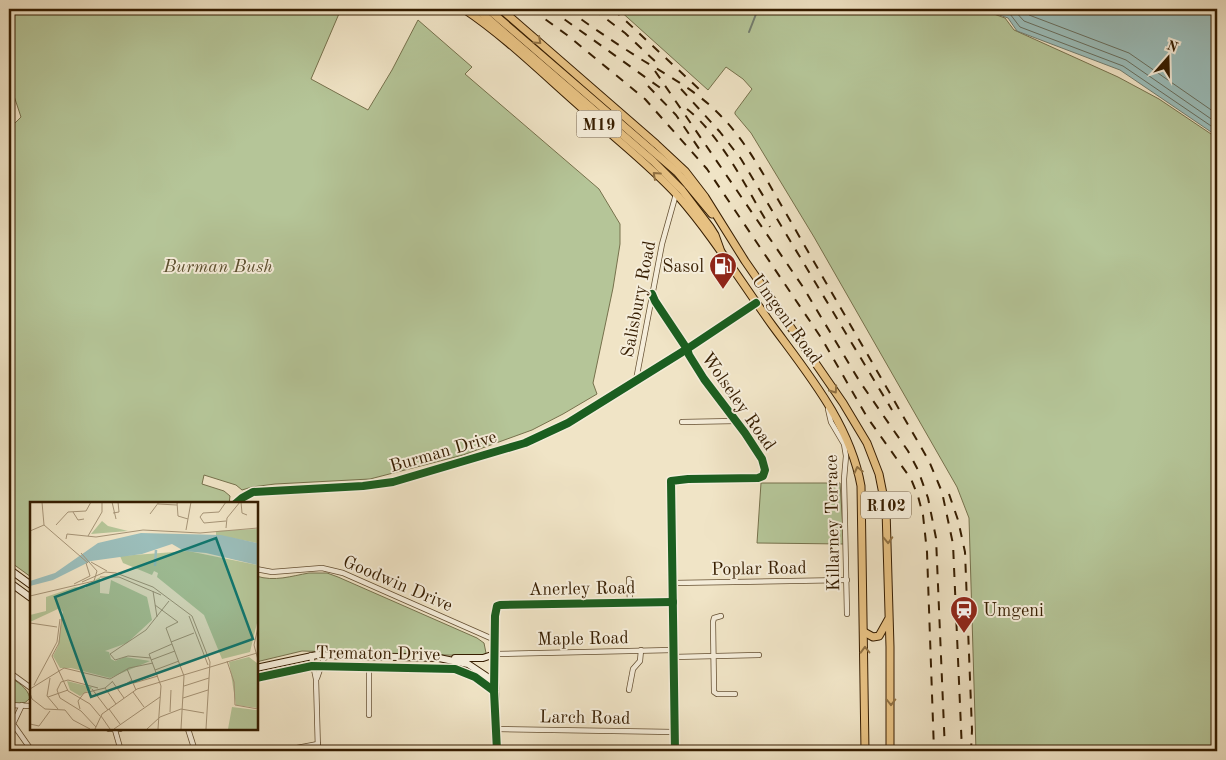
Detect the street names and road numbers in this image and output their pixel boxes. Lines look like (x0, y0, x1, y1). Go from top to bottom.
road number: M19 (576, 110, 622, 138)
street label: Salisbury Road (619, 239, 659, 359)
street label: Umgeni Road (748, 271, 825, 368)
street label: Wolseley Road (698, 349, 779, 454)
street label: Burman Drive (388, 428, 499, 476)
street label: Killarney Terrace (823, 454, 843, 591)
road number: R102 (861, 492, 911, 518)
street label: Goodwin Drive (340, 553, 455, 615)
street label: Poplar Road (711, 559, 807, 579)
street label: Anerley Road (528, 579, 636, 599)
street label: Maple Road (537, 629, 629, 649)
street label: Trematon Drive (315, 644, 441, 664)
street label: Larch Road (539, 708, 631, 728)

